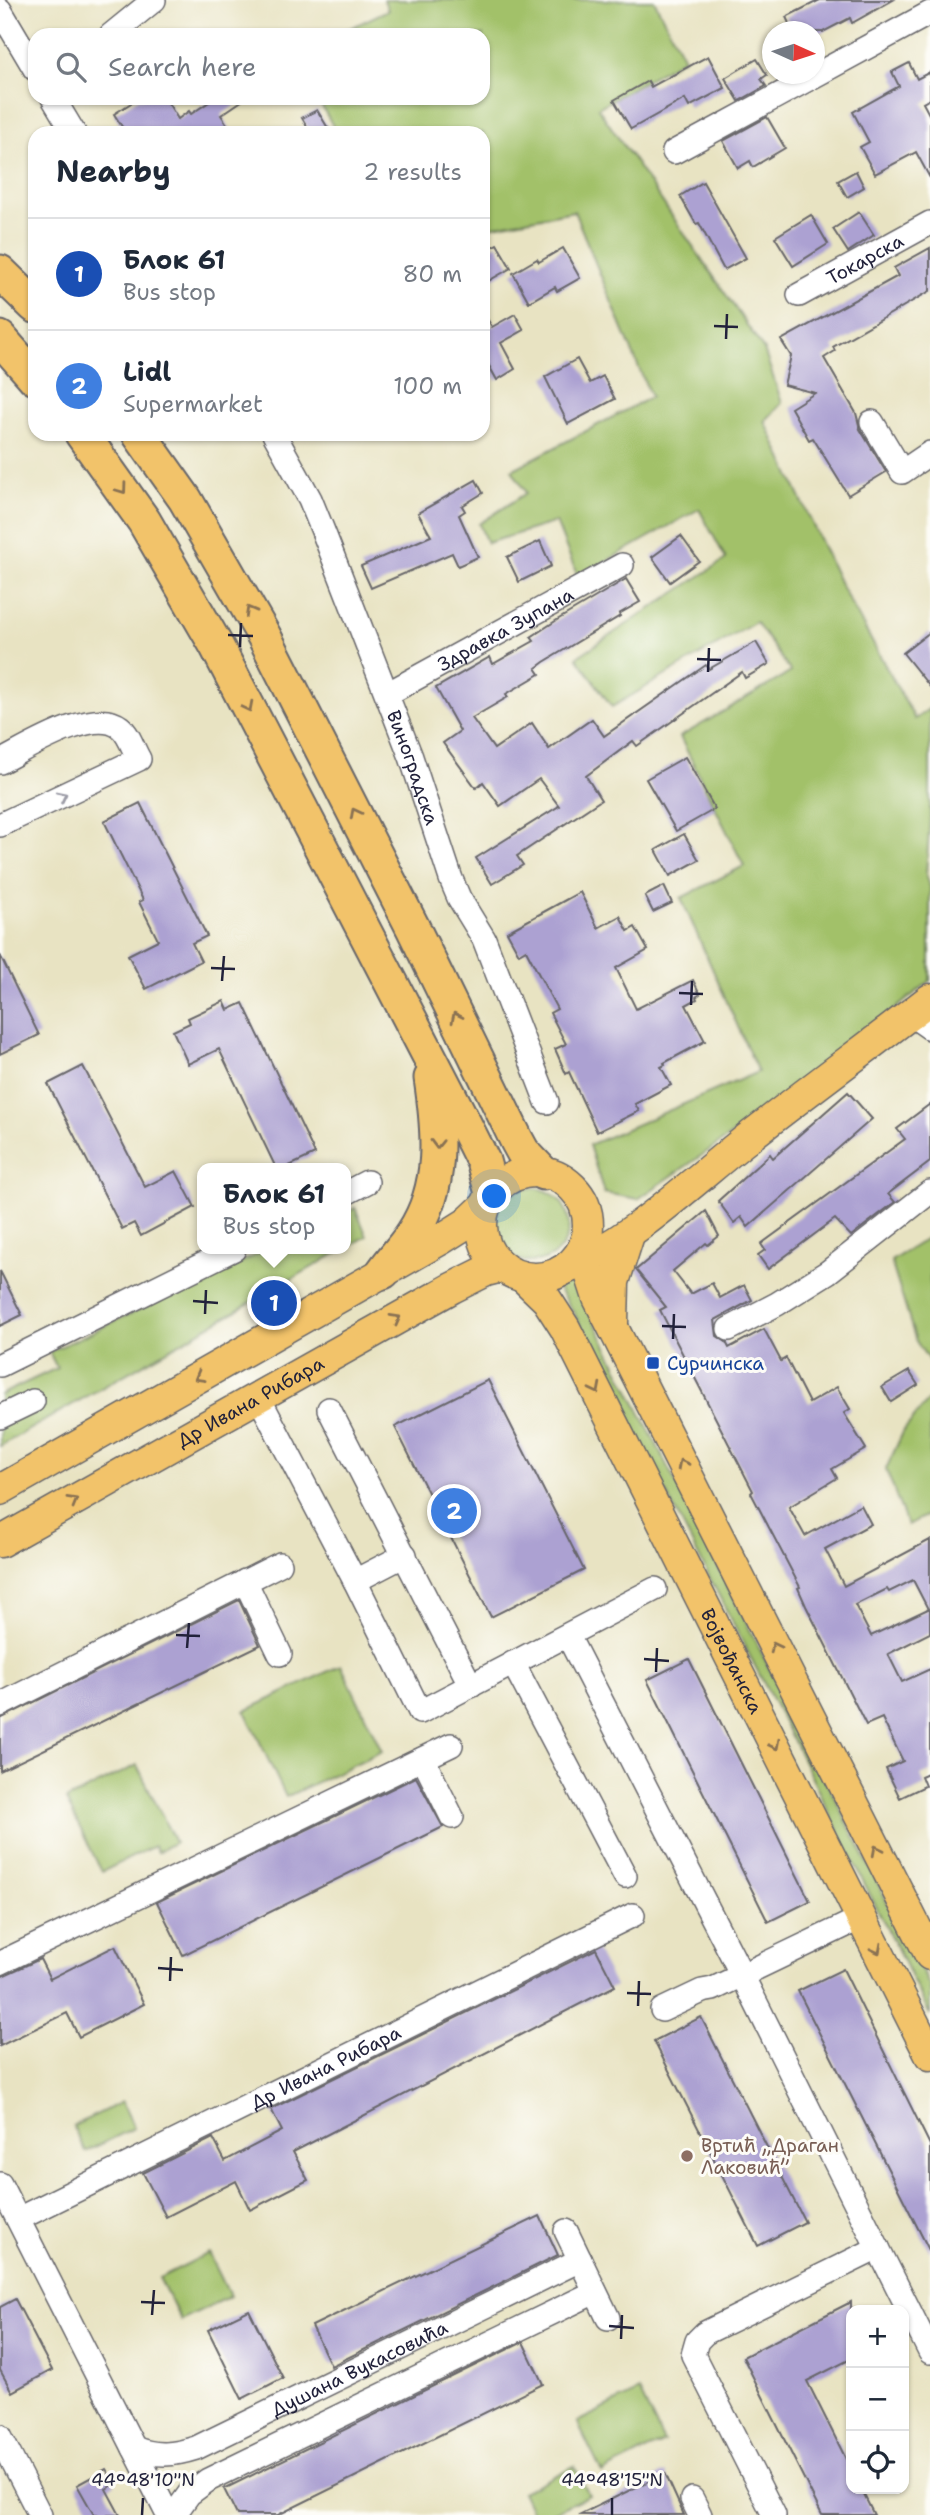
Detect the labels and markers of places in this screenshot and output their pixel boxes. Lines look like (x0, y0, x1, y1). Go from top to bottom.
pin: 1 (251, 1277, 297, 1329)
place label: Сурчинска (667, 1351, 764, 1376)
marker: Сурчинска (645, 1355, 661, 1371)
pin: 2 (431, 1485, 477, 1537)
place label: Вртић „Драган Лаковић” (701, 2133, 839, 2180)
marker: Вртић „Драган Лаковић” (679, 2148, 695, 2164)

